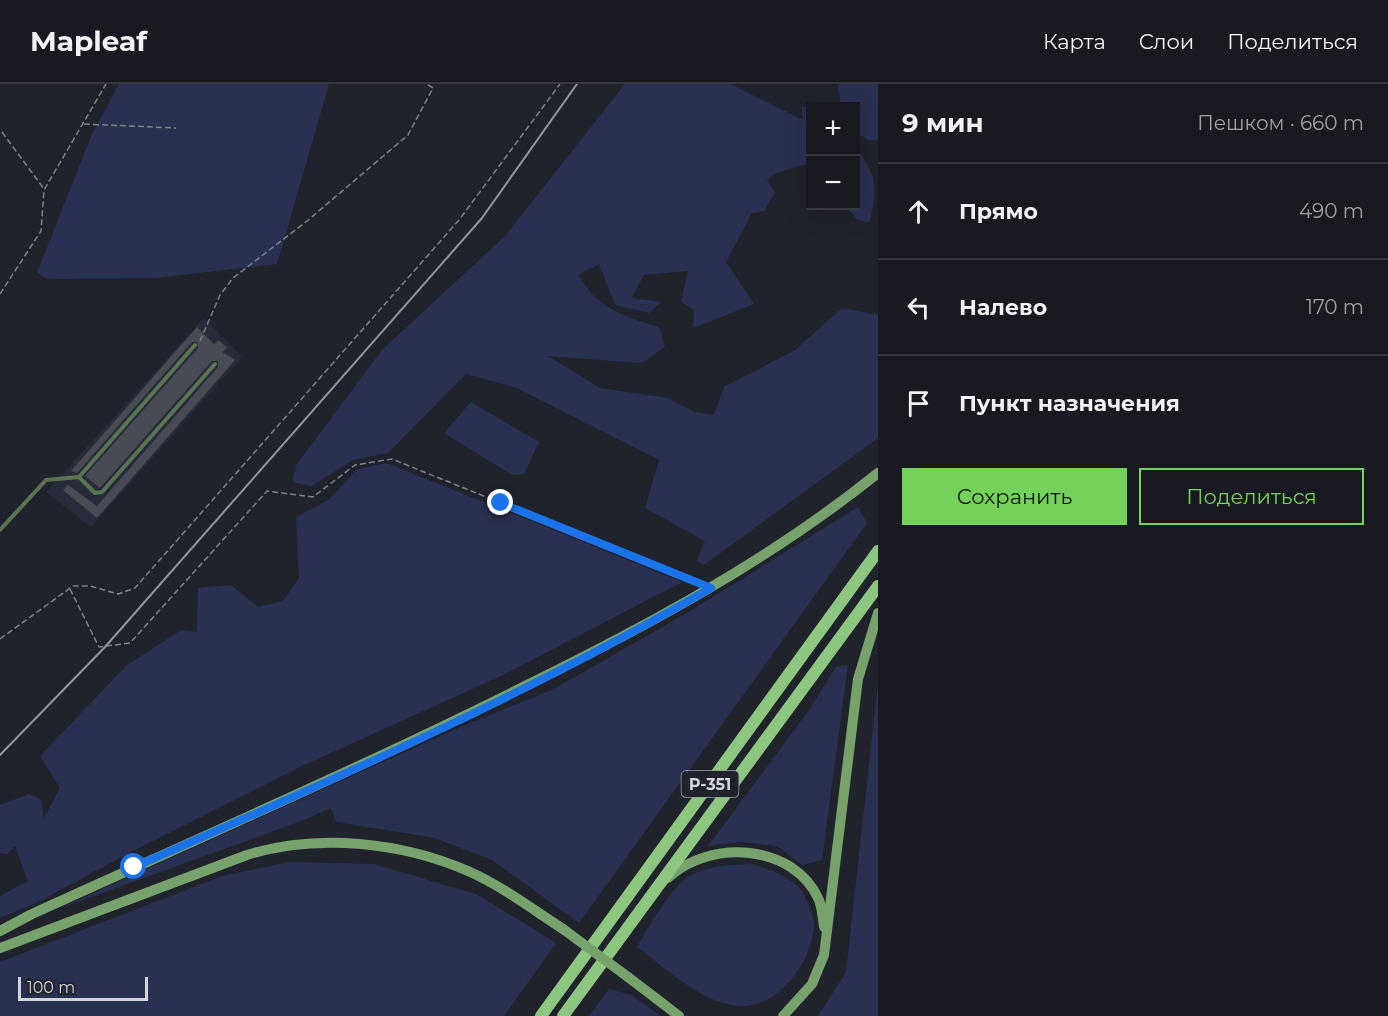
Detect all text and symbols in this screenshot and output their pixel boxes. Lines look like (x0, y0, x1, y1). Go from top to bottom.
text: Mapleaf (30, 24, 147, 58)
text: Карта (1043, 29, 1106, 54)
text: Слои (1139, 29, 1194, 54)
text: Поделиться (1227, 29, 1358, 54)
map controls (806, 102, 860, 210)
button: + (806, 102, 860, 156)
text: 9 мин (902, 107, 984, 139)
text: Пешком · 660 m (1197, 111, 1364, 135)
button: − (806, 156, 860, 210)
icon: ahead (902, 195, 935, 228)
text: Прямо (959, 198, 1038, 225)
text: 490 m (1299, 199, 1364, 223)
icon: left (902, 291, 935, 324)
text: Налево (959, 294, 1047, 321)
text: 170 m (1306, 295, 1364, 319)
icon: arrive (902, 387, 935, 420)
text: Пункт назначения (959, 390, 1180, 417)
button: Сохранить (902, 468, 1127, 525)
button: Поделиться (1139, 468, 1364, 525)
route end (487, 489, 513, 515)
road number: Р-351 (682, 771, 738, 797)
route start (120, 853, 146, 879)
scale bar (18, 974, 148, 1002)
text: 100 m (27, 978, 75, 997)

